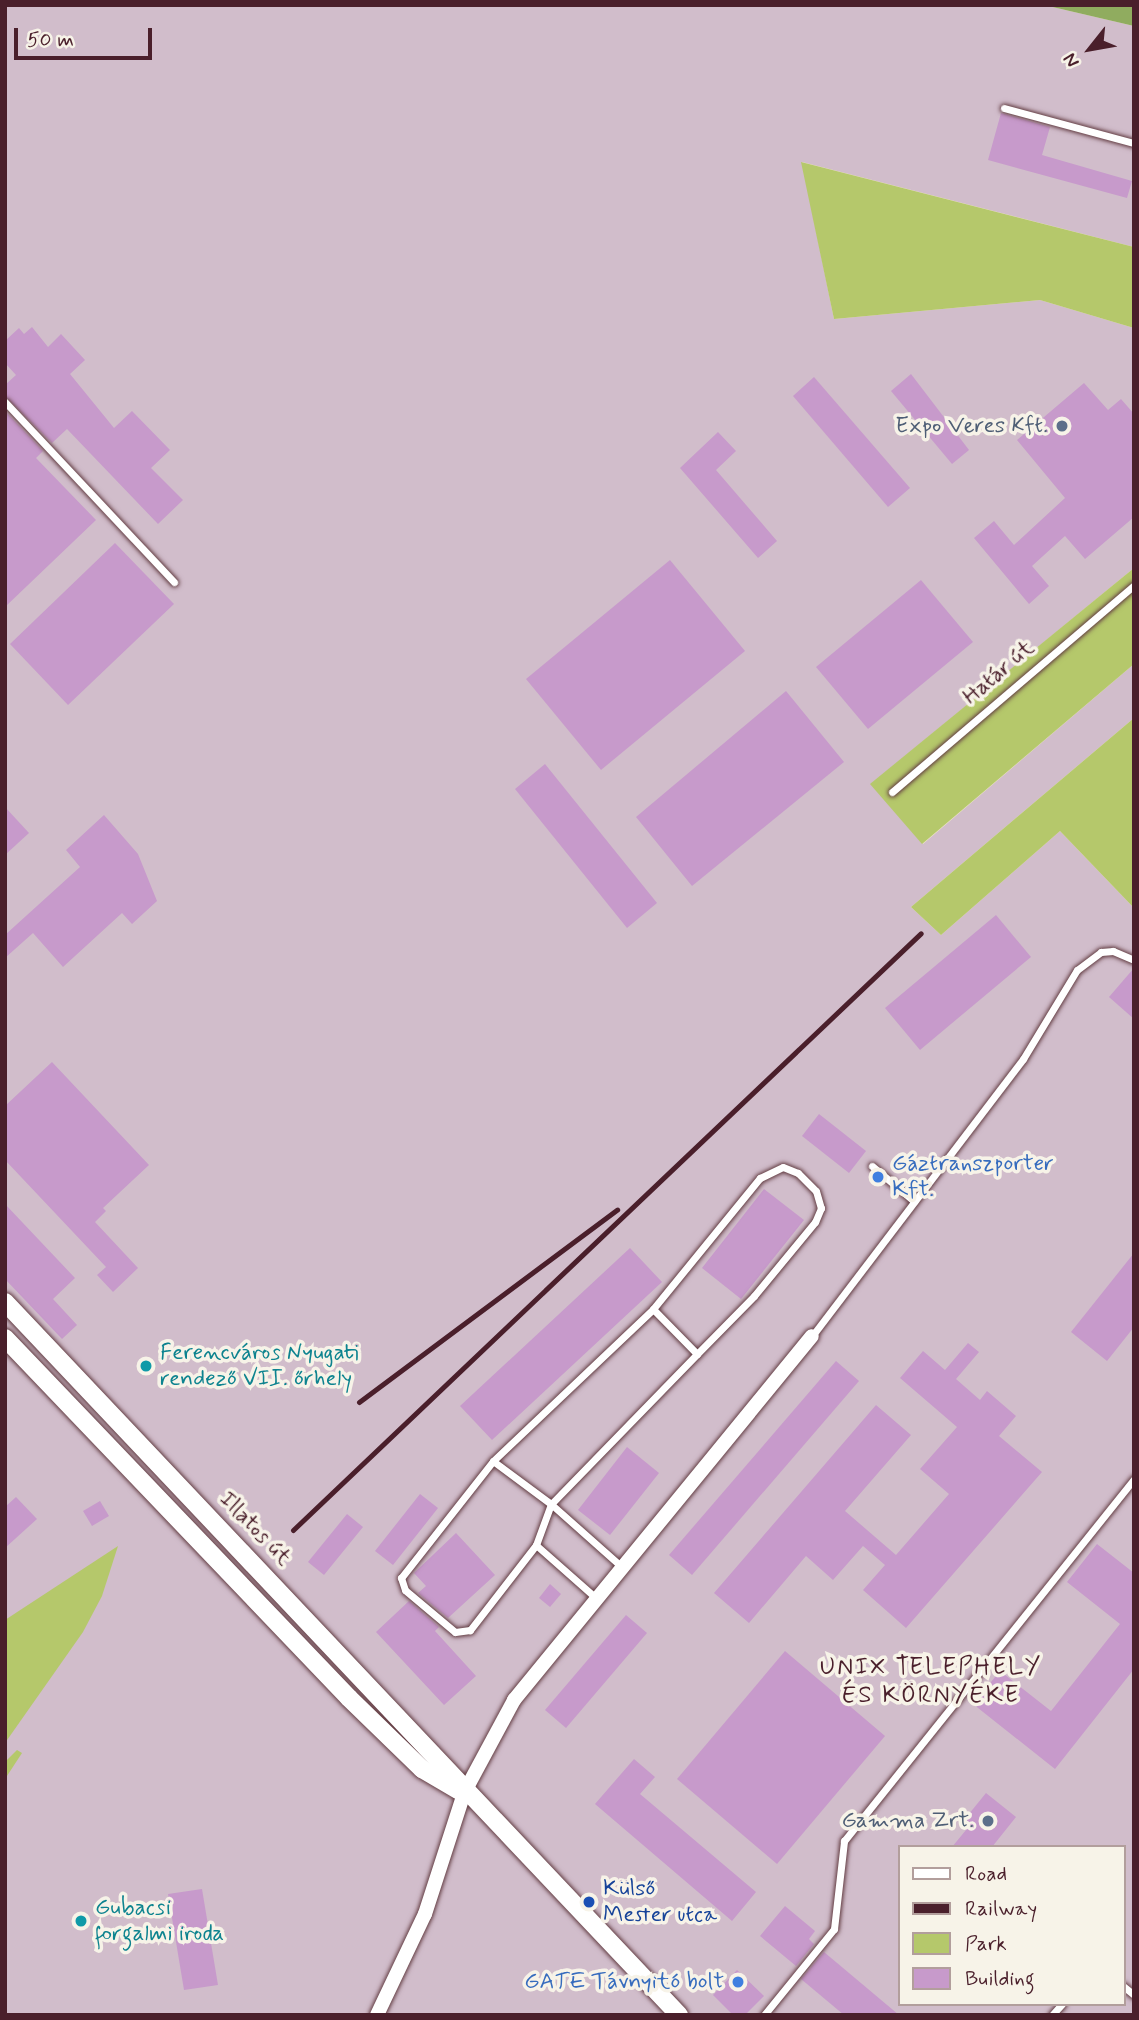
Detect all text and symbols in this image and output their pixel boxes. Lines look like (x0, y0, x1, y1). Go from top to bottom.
scale bar (18, 14, 156, 58)
north arrow (1055, 14, 1125, 84)
text: 50 m (27, 26, 74, 54)
text: N (1058, 48, 1086, 72)
place label: Expo Veres Kft. (894, 412, 1048, 440)
marker: Expo Veres Kft. (1054, 418, 1070, 434)
street label: Határ út (958, 635, 1040, 711)
place label: Gáztranszporter Kft. (892, 1150, 1054, 1204)
marker: Gáztranszporter Kft. (870, 1169, 886, 1185)
place label: Ferencváros Nyugati rendező VII. őrhely (160, 1339, 361, 1393)
marker: Ferencváros Nyugati rendező VII. őrhely (138, 1358, 154, 1374)
street label: Illatos út (213, 1486, 297, 1572)
district label: UNIX TELEPHELY ÉS KÖRNYÉKE (821, 1654, 1041, 1710)
place label: Gamma Zrt. (842, 1807, 974, 1835)
marker: Gamma Zrt. (980, 1813, 996, 1829)
legend (898, 1845, 1125, 2006)
text: Road (965, 1860, 1007, 1888)
place label: Külső Mester utca (603, 1875, 723, 1929)
place label: Gubacsi forgalmi iroda (95, 1894, 224, 1948)
marker: Külső Mester utca (581, 1894, 597, 1910)
text: Railway (965, 1895, 1037, 1923)
marker: Gubacsi forgalmi iroda (73, 1913, 89, 1929)
text: Park (965, 1930, 1007, 1958)
text: Building (965, 1965, 1035, 1993)
place label: GATE Távnyitó bolt (526, 1968, 724, 1996)
marker: GATE Távnyitó bolt (730, 1974, 746, 1990)

